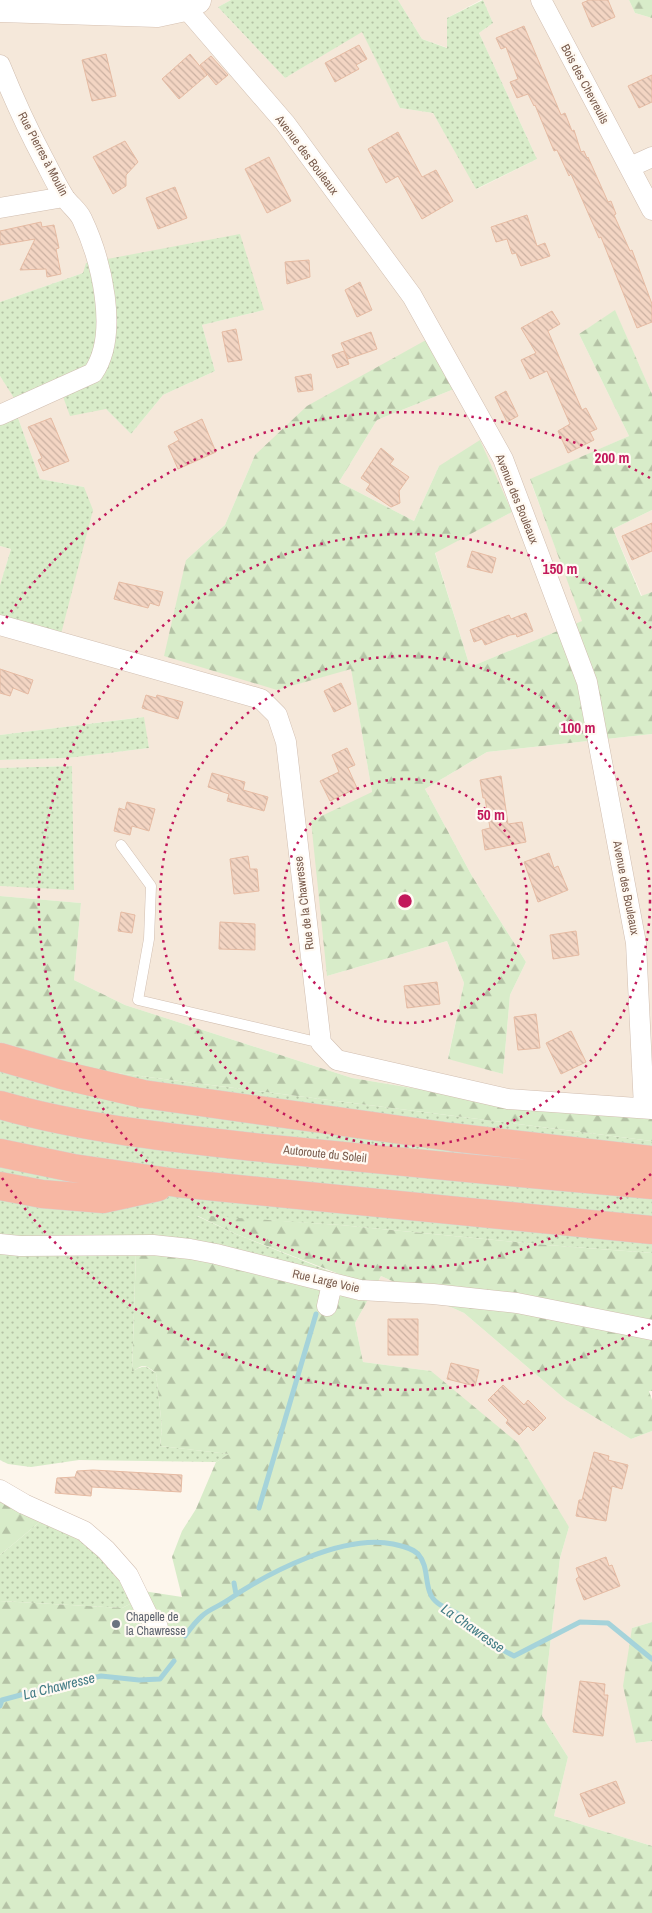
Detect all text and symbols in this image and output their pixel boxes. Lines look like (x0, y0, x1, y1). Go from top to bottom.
street label: Bois des Chevreuils (557, 41, 613, 127)
street label: Rue Pierres à Moulin (14, 109, 72, 199)
street label: Avenue des Bouleaux (271, 111, 342, 198)
text: 200 m (595, 447, 629, 468)
street label: Avenue des Bouleaux (491, 451, 542, 546)
text: 150 m (543, 558, 577, 579)
text: 100 m (561, 717, 595, 738)
text: 50 m (477, 804, 505, 825)
street label: Avenue des Bouleaux (609, 839, 643, 937)
street label: Rue de la Chawresse (290, 855, 318, 951)
centre of rings (396, 892, 414, 910)
street label: Autoroute du Soleil (282, 1142, 367, 1166)
street label: Rue Large Voie (291, 1266, 361, 1296)
water label: La Chawresse (438, 1600, 508, 1656)
place label: Chapelle de la Chawresse (126, 1609, 186, 1639)
marker: Chapelle de la Chawresse (110, 1618, 122, 1630)
water label: La Chawresse (21, 1668, 97, 1704)

